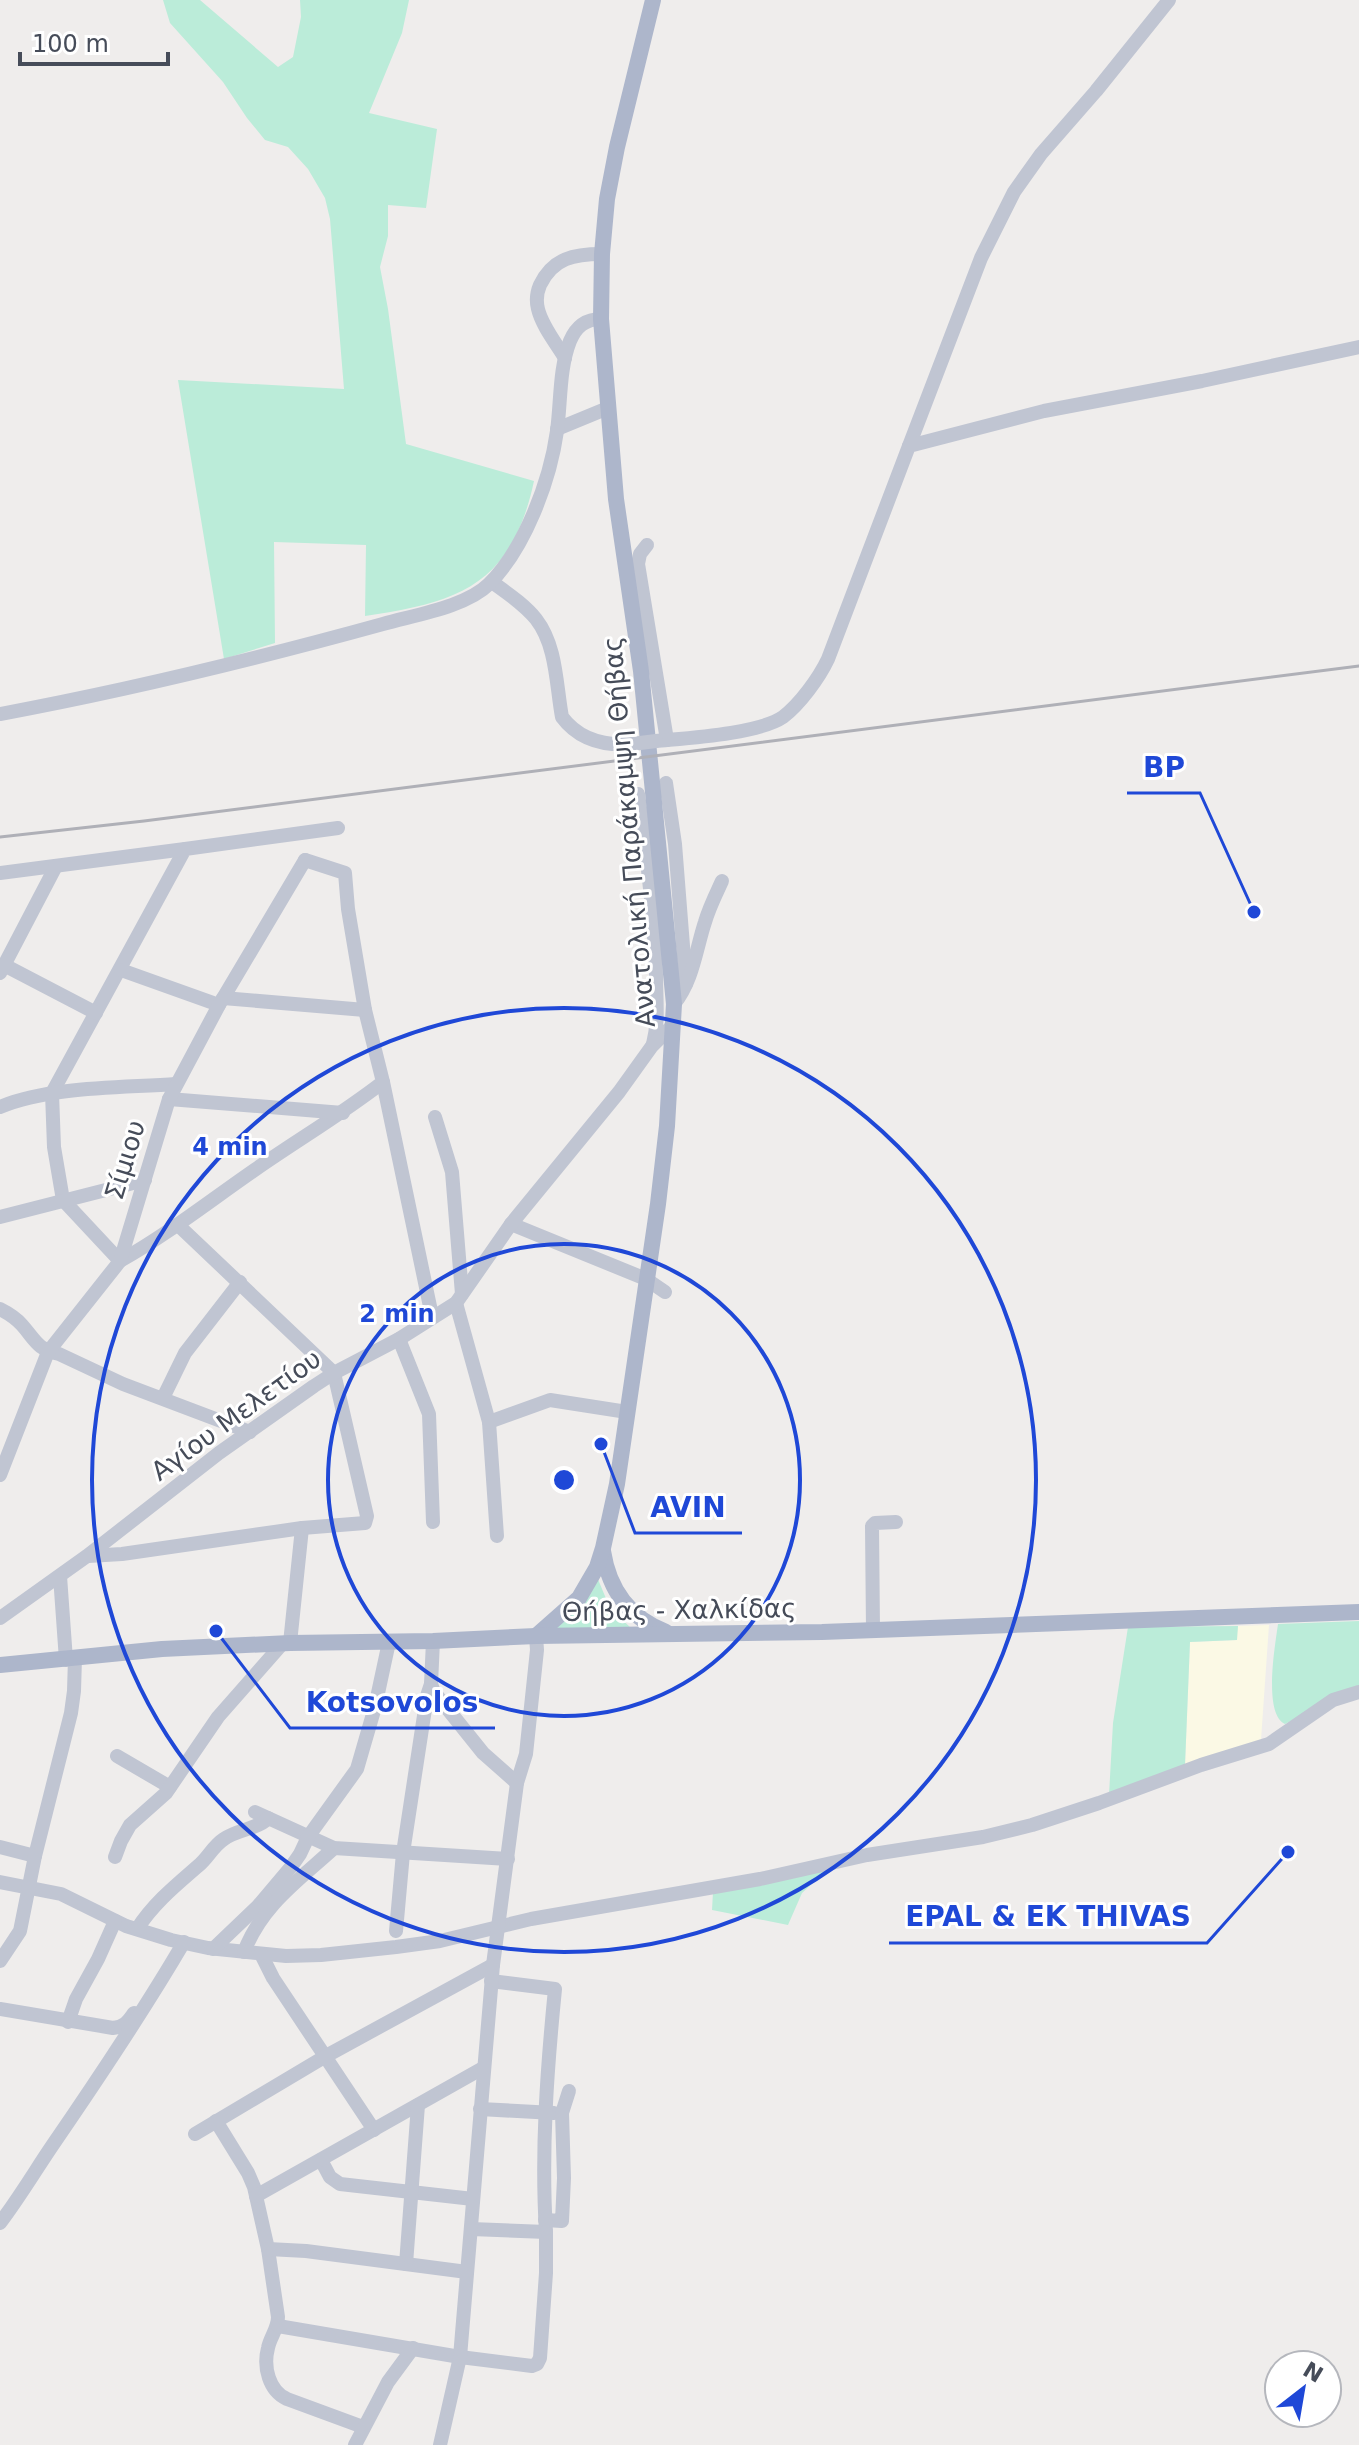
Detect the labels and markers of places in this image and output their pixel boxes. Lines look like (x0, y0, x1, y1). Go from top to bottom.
callout: BP (1127, 741, 1200, 793)
centre of rings (550, 1466, 578, 1494)
callout: AVIN (635, 1481, 742, 1533)
callout: Kotsovolos (290, 1676, 495, 1728)
callout: EPAL & EK THIVAS (889, 1891, 1207, 1943)

